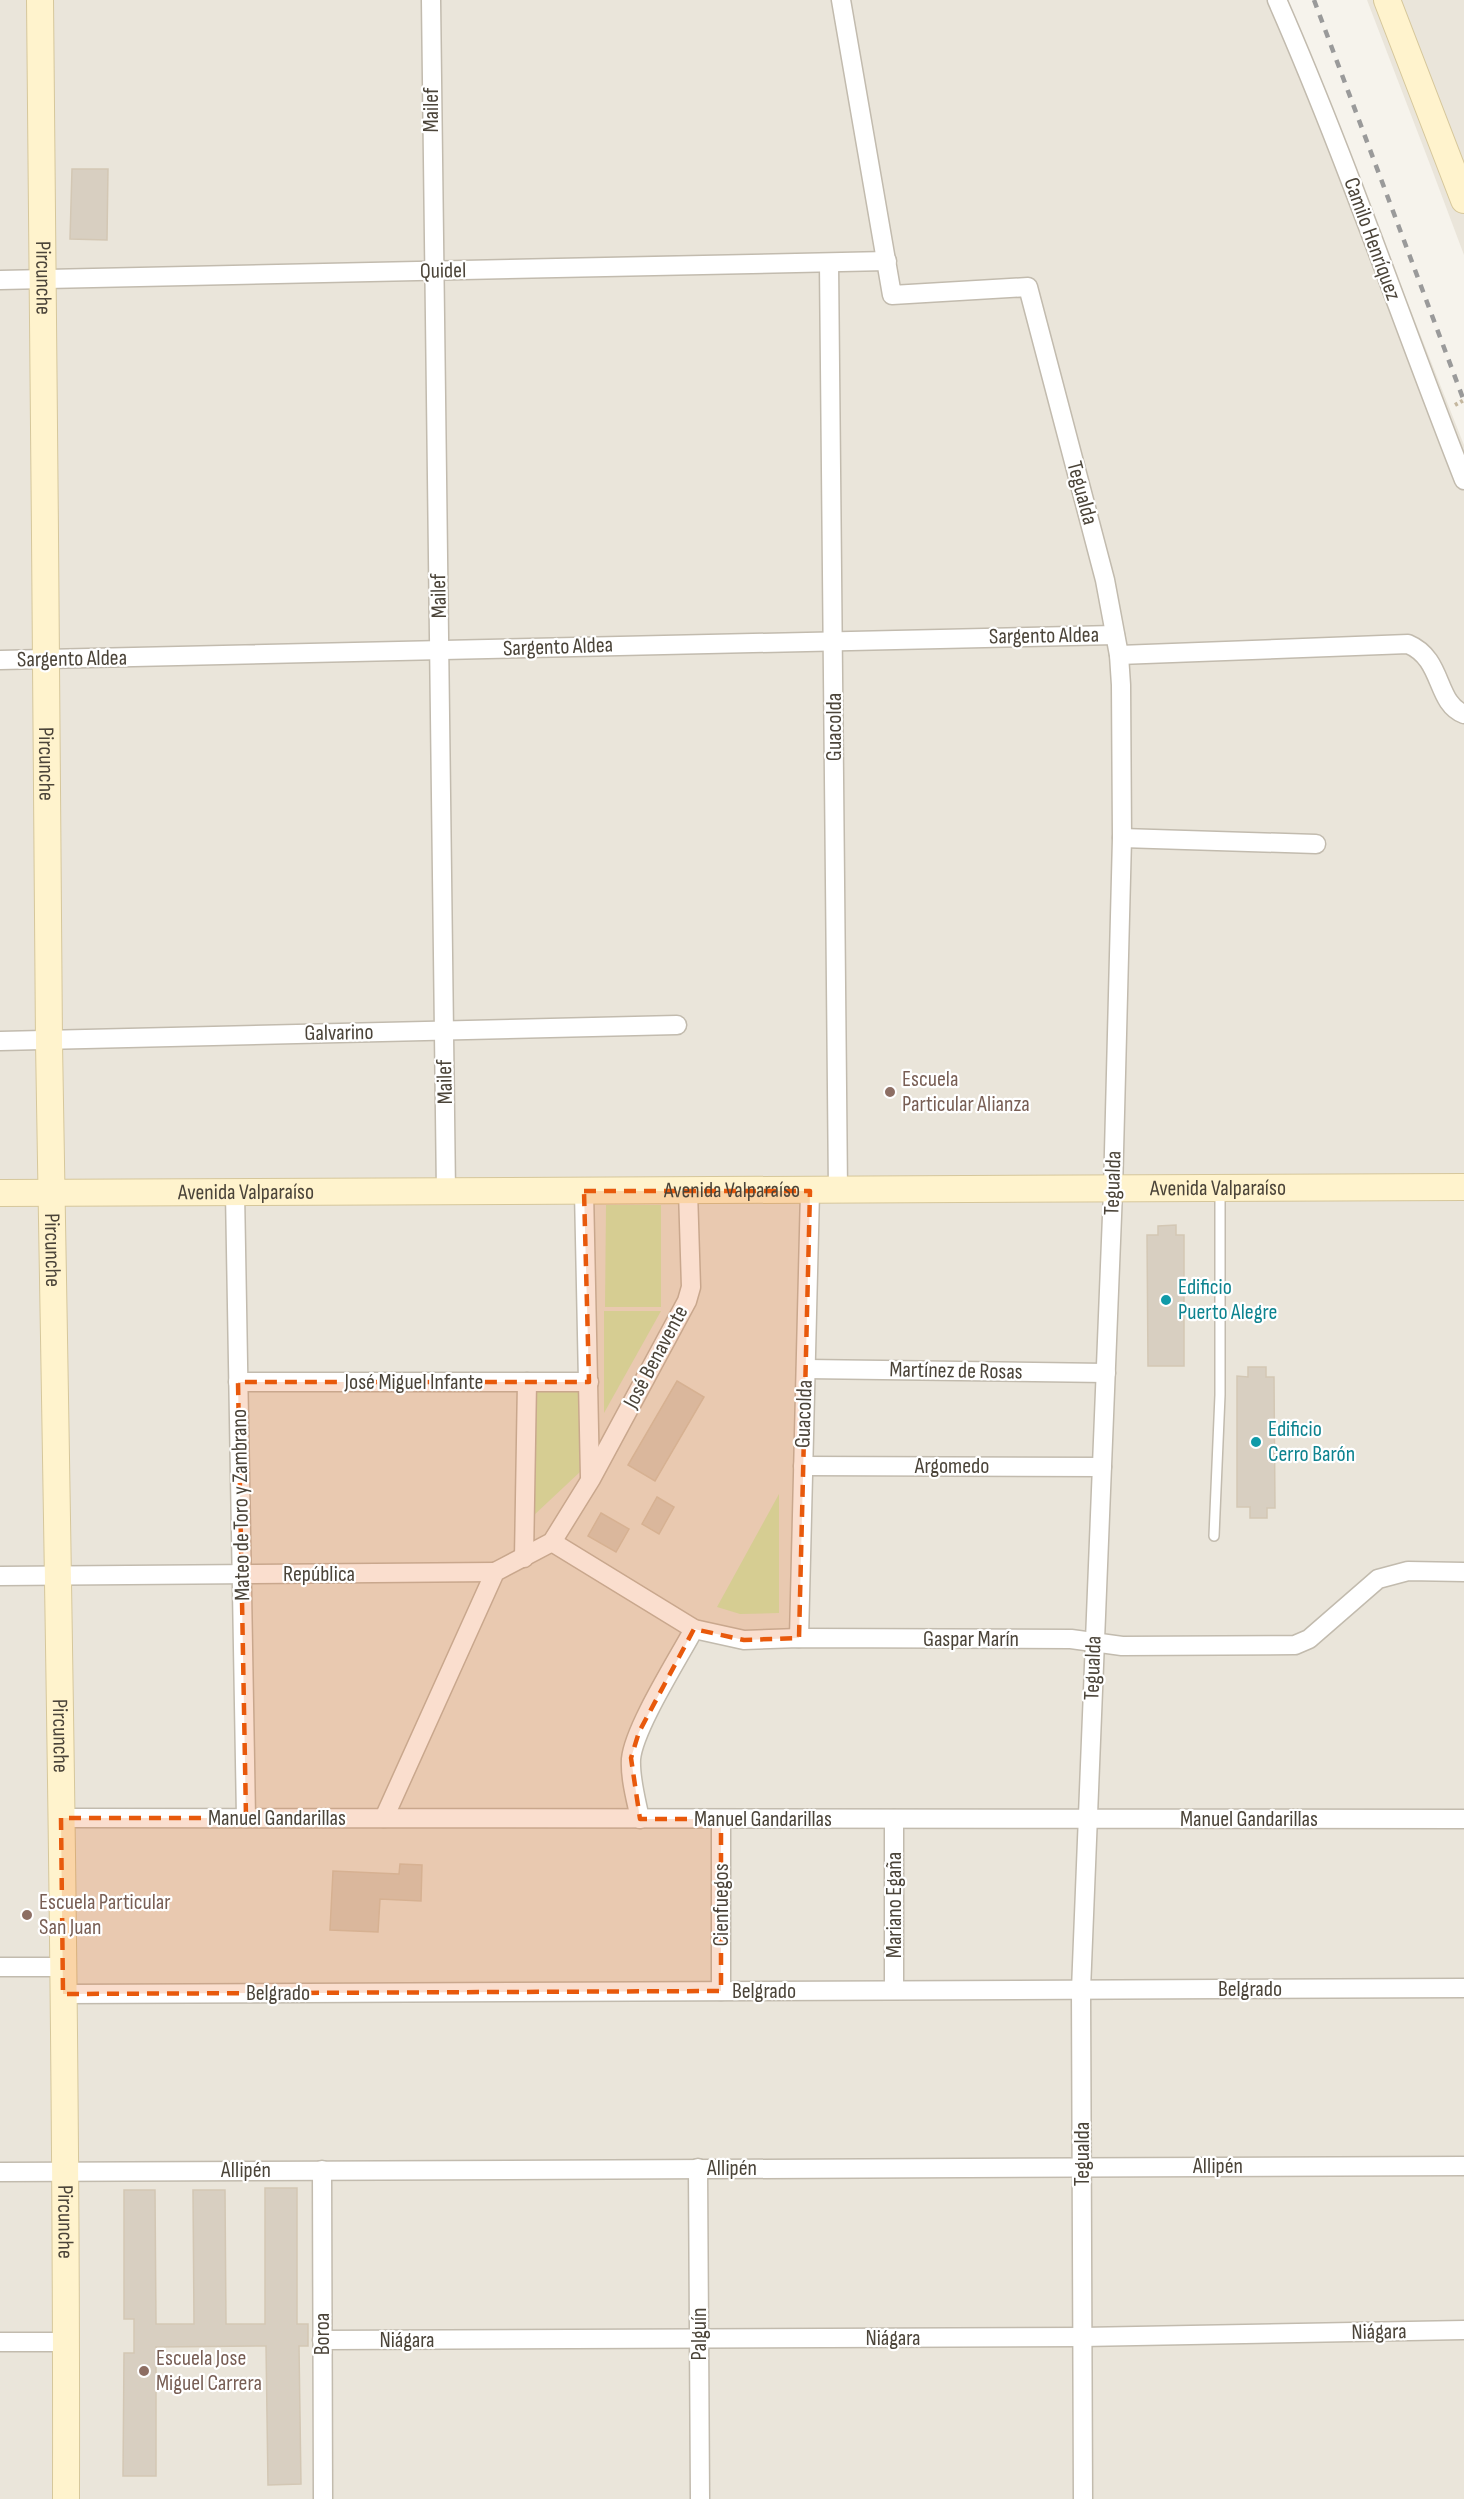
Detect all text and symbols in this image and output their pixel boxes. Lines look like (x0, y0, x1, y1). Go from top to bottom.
street label: Mailef (418, 87, 445, 132)
street label: Camilo Henríquez (1337, 174, 1407, 304)
street label: Pircunche (30, 241, 57, 315)
street label: Quidel (420, 257, 466, 285)
street label: Tegualda (1061, 458, 1103, 528)
street label: Mailef (425, 573, 453, 619)
street label: Sargento Aldea (989, 622, 1099, 650)
street label: Sargento Aldea (502, 632, 614, 662)
street label: Sargento Aldea (17, 645, 127, 673)
street label: Guacolda (821, 693, 848, 761)
street label: Pircunche (32, 727, 60, 801)
street label: Galvarino (304, 1019, 374, 1047)
street label: Mailef (431, 1059, 459, 1105)
place label: Escuela Particular Alianza (902, 1066, 1030, 1118)
marker: Escuela Particular Alianza (883, 1085, 897, 1099)
street label: Tegualda (1098, 1150, 1128, 1216)
street label: Avenida Valparaíso (1149, 1174, 1286, 1202)
street label: Avenida Valparaíso (663, 1176, 800, 1204)
street label: Avenida Valparaíso (177, 1178, 314, 1206)
street label: Pircunche (38, 1213, 67, 1287)
place label: Edificio Puerto Alegre (1178, 1274, 1277, 1326)
marker: Edificio Puerto Alegre (1159, 1293, 1173, 1307)
street label: José Benavente (617, 1301, 694, 1414)
street label: Martínez de Rosas (889, 1356, 1023, 1386)
street label: José Miguel Infante (344, 1369, 483, 1396)
street label: Guacolda (789, 1379, 819, 1449)
street label: Mateo de Toro y Zambrano (226, 1409, 256, 1601)
place label: Edificio Cerro Barón (1268, 1416, 1355, 1468)
marker: Edificio Cerro Barón (1249, 1435, 1263, 1449)
street label: Argomedo (914, 1453, 989, 1480)
street label: República (283, 1561, 355, 1588)
street label: Gaspar Marín (923, 1626, 1019, 1653)
street label: Tegualda (1078, 1635, 1108, 1701)
street label: Pircunche (46, 1699, 74, 1773)
street label: Manuel Gandarillas (208, 1805, 346, 1832)
street label: Manuel Gandarillas (694, 1806, 832, 1833)
street label: Manuel Gandarillas (1180, 1806, 1318, 1833)
street label: Mariano Egaña (881, 1852, 908, 1958)
street label: Cienfuegos (708, 1863, 735, 1947)
place label: Escuela Particular San Juan (39, 1889, 171, 1941)
marker: Escuela Particular San Juan (20, 1908, 34, 1922)
street label: Belgrado (1218, 1976, 1282, 2003)
street label: Belgrado (732, 1978, 796, 2005)
street label: Belgrado (246, 1980, 310, 2007)
street label: Tegualda (1069, 2122, 1096, 2186)
street label: Allipén (1192, 2153, 1243, 2180)
street label: Allipén (706, 2155, 757, 2182)
street label: Allipén (220, 2157, 271, 2184)
street label: Pircunche (52, 2185, 79, 2259)
street label: Palguín (686, 2307, 713, 2361)
street label: Boroa (309, 2313, 336, 2355)
street label: Niágara (1351, 2318, 1407, 2346)
street label: Niágara (865, 2325, 921, 2352)
street label: Niágara (379, 2327, 435, 2354)
place label: Escuela Jose Miguel Carrera (156, 2345, 262, 2397)
marker: Escuela Jose Miguel Carrera (137, 2364, 151, 2378)

